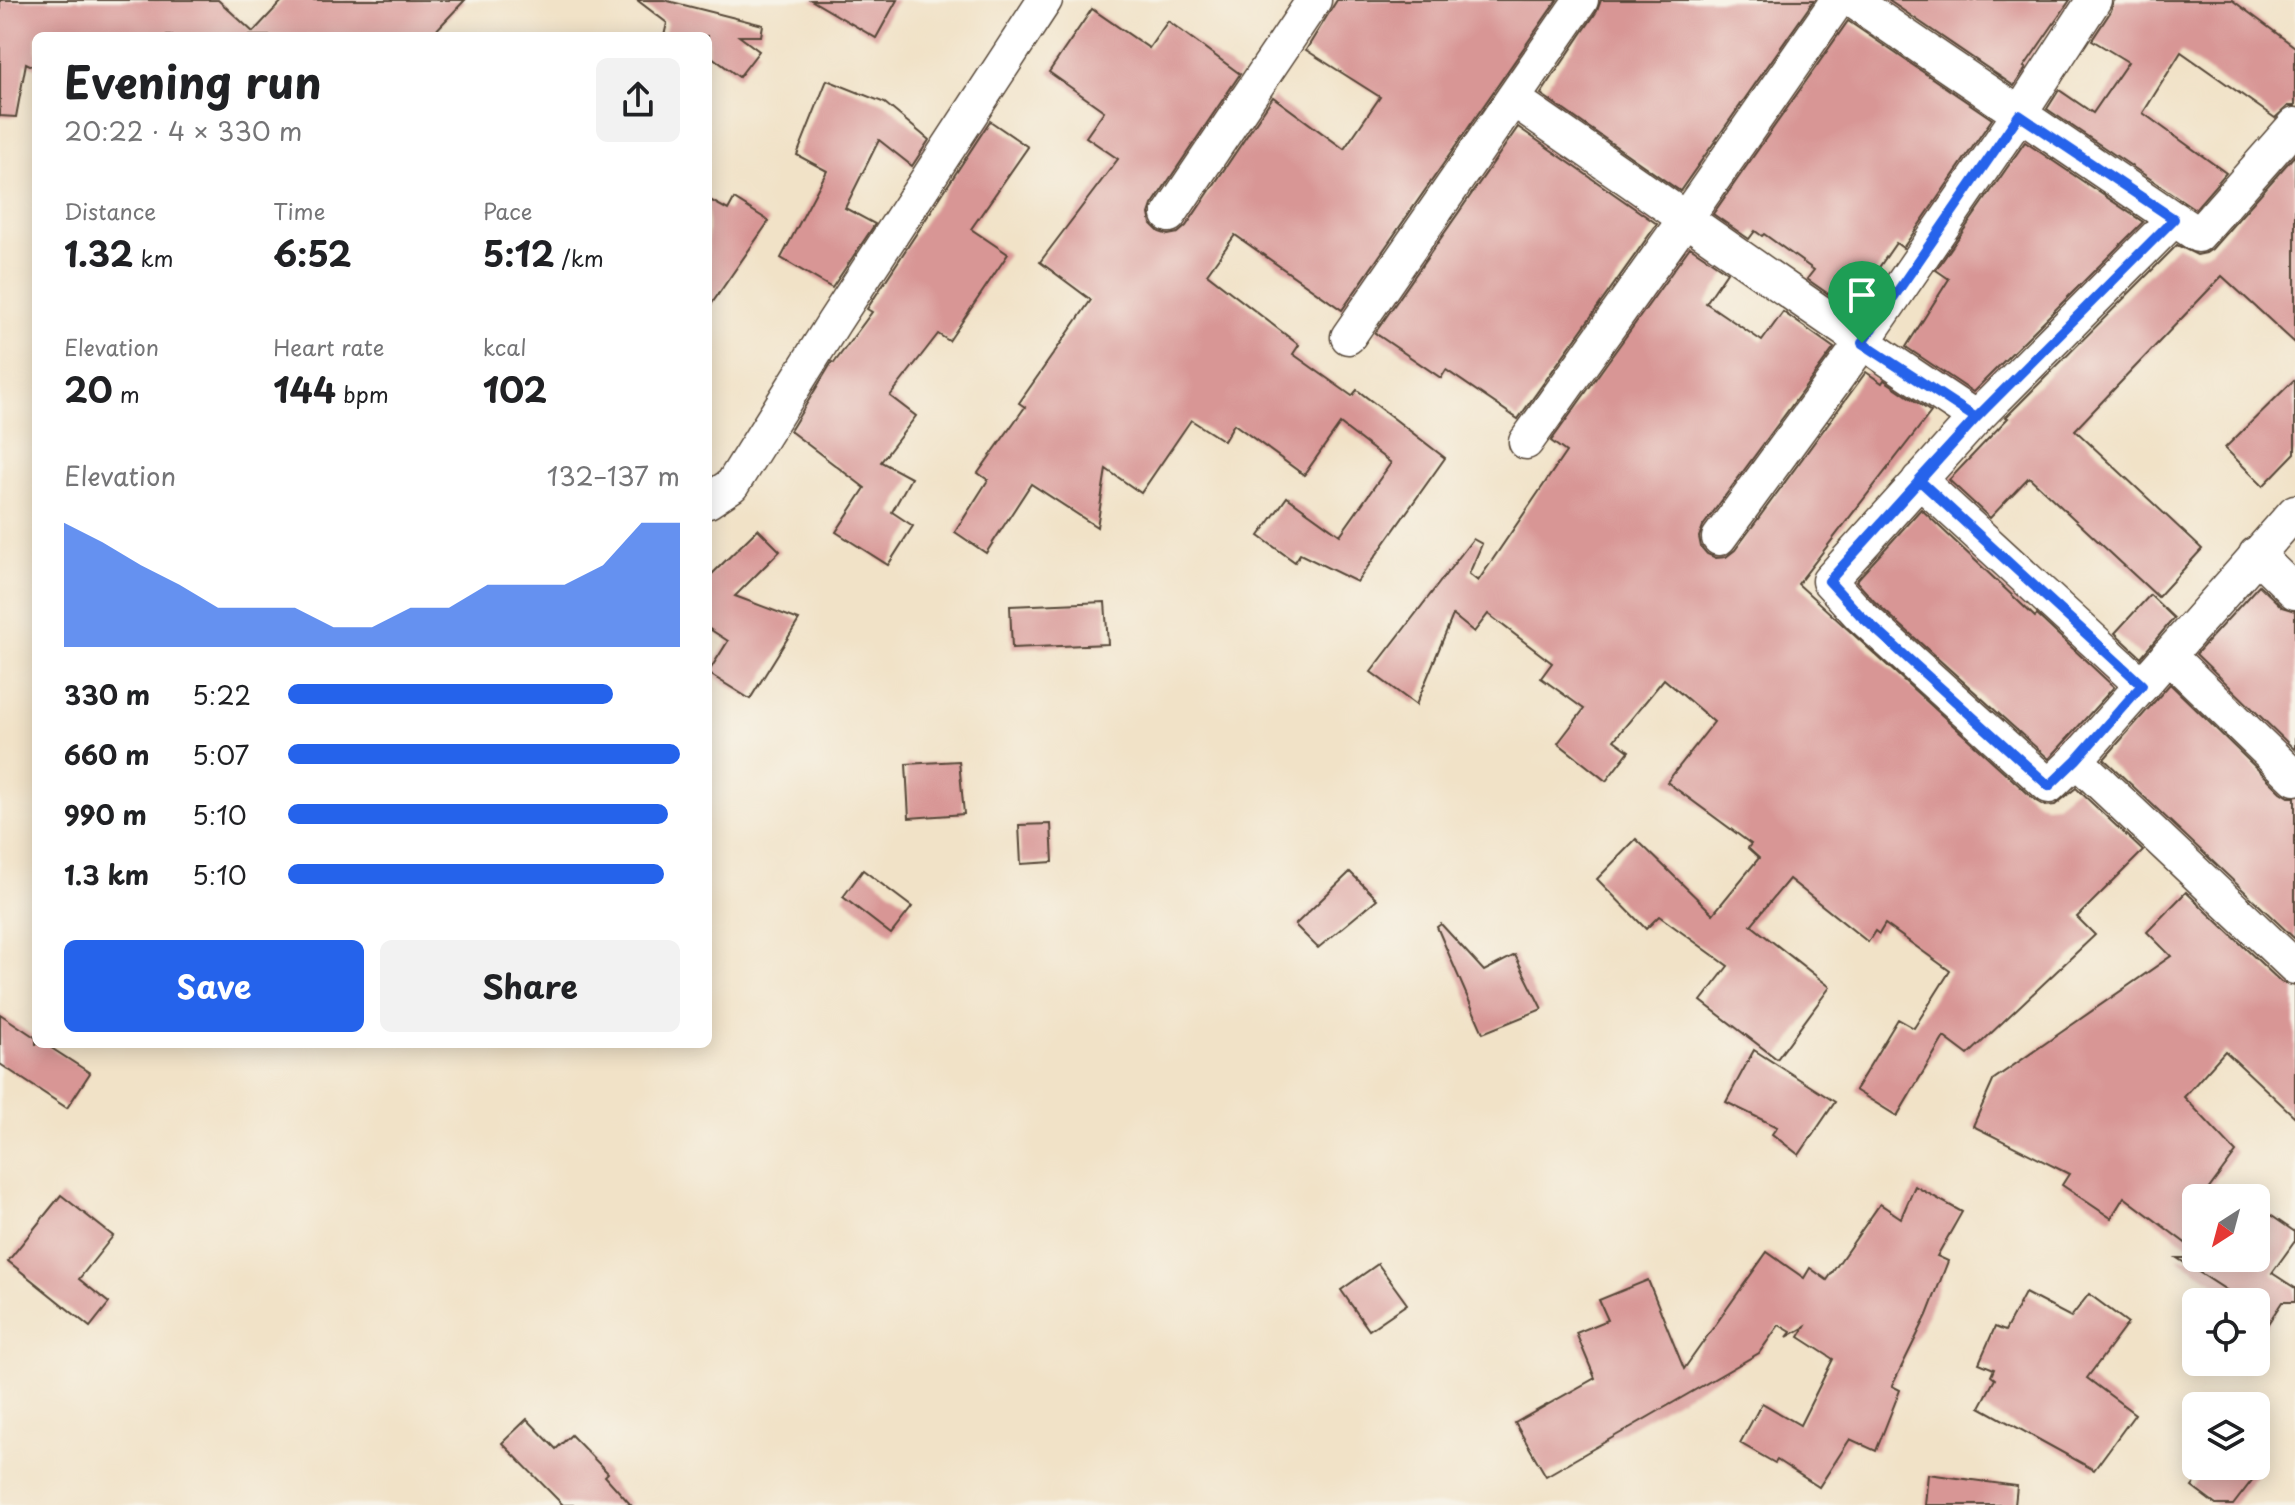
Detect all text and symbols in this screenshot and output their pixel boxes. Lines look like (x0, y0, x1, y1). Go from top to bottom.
text: Evening run (64, 48, 322, 114)
button: share (596, 58, 680, 142)
text: 20:22 · 4 × 330 m (64, 111, 302, 150)
text: Distance (64, 194, 156, 227)
text: Time (273, 194, 325, 227)
text: Pace (483, 194, 532, 227)
text: 1.32 (64, 227, 133, 279)
text: 6:52 (273, 227, 352, 279)
text: 5:12 (483, 227, 554, 279)
text: km (133, 241, 174, 274)
text: /km (554, 241, 604, 274)
pin (1828, 261, 1896, 343)
icon: arrive (1840, 273, 1884, 317)
text: Elevation (64, 330, 159, 363)
text: Heart rate (273, 330, 384, 363)
text: kcal (483, 330, 527, 363)
text: 20 (64, 363, 113, 415)
text: 144 (273, 363, 336, 415)
text: 102 (483, 363, 547, 415)
text: m (113, 377, 140, 410)
text: bpm (336, 377, 389, 410)
text: Elevation (64, 456, 176, 495)
text: 132–137 m (547, 456, 680, 495)
text: 330 m (64, 675, 150, 714)
text: 5:22 (192, 675, 251, 714)
text: 660 m (64, 735, 149, 774)
text: 5:07 (192, 735, 249, 774)
text: 990 m (64, 795, 147, 834)
text: 5:10 (192, 795, 247, 834)
text: 1.3 km (64, 855, 149, 894)
text: 5:10 (192, 855, 247, 894)
button: Save (64, 940, 364, 1032)
button: Share (380, 940, 680, 1032)
north arrow (2182, 1184, 2270, 1272)
map controls (2182, 1184, 2270, 1480)
button: locate (2182, 1288, 2270, 1376)
button: layers (2182, 1392, 2270, 1480)

